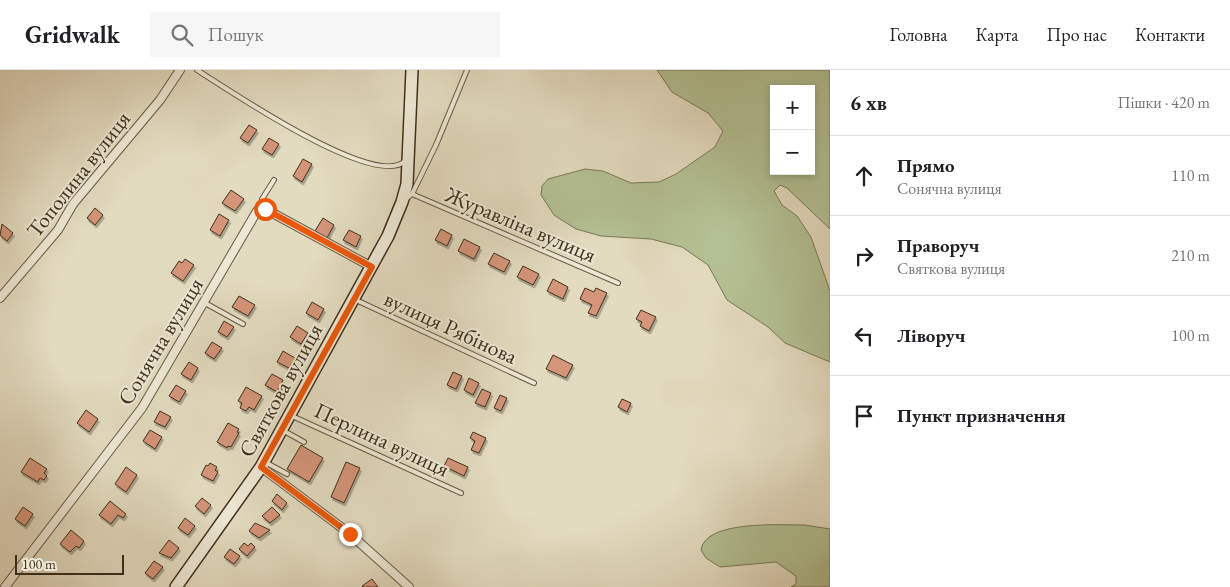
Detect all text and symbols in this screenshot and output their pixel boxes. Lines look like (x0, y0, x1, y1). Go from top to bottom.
search box (150, 12, 500, 57)
text: Gridwalk (25, 19, 120, 50)
icon: search (168, 21, 196, 49)
text: Пошук (208, 22, 264, 47)
text: Головна (890, 23, 947, 46)
text: Карта (975, 23, 1018, 46)
text: Про нас (1046, 23, 1107, 46)
text: Контакти (1135, 23, 1205, 46)
map controls (770, 85, 815, 175)
button: + (770, 85, 815, 130)
text: 6 хв (850, 89, 887, 116)
text: Пішки · 420 m (1117, 92, 1210, 113)
street label: Тополина вулиця (20, 105, 137, 244)
button: − (770, 130, 815, 175)
text: Прямо (897, 153, 955, 178)
icon: ahead (850, 162, 878, 190)
text: 110 m (1171, 165, 1210, 186)
text: Сонячна вулиця (897, 178, 1002, 199)
street label: Журавліна вулиця (440, 179, 601, 269)
route start (254, 198, 277, 221)
text: Праворуч (897, 233, 979, 258)
icon: right (850, 242, 878, 270)
text: 210 m (1171, 245, 1210, 266)
text: Святкова вулиця (897, 258, 1005, 279)
street label: Сонячна вулиця (111, 272, 210, 410)
street label: вулиця Рябінова (380, 284, 522, 371)
street label: Святкова вулиця (232, 318, 329, 462)
icon: left (850, 322, 878, 350)
text: Ліворуч (897, 323, 965, 348)
text: 100 m (1171, 325, 1210, 346)
street label: Перлина вулиця (310, 395, 454, 483)
icon: arrive (850, 402, 878, 430)
text: Пункт призначення (897, 403, 1066, 428)
route end (339, 523, 362, 546)
scale bar (15, 552, 124, 575)
text: 100 m (22, 555, 56, 573)

